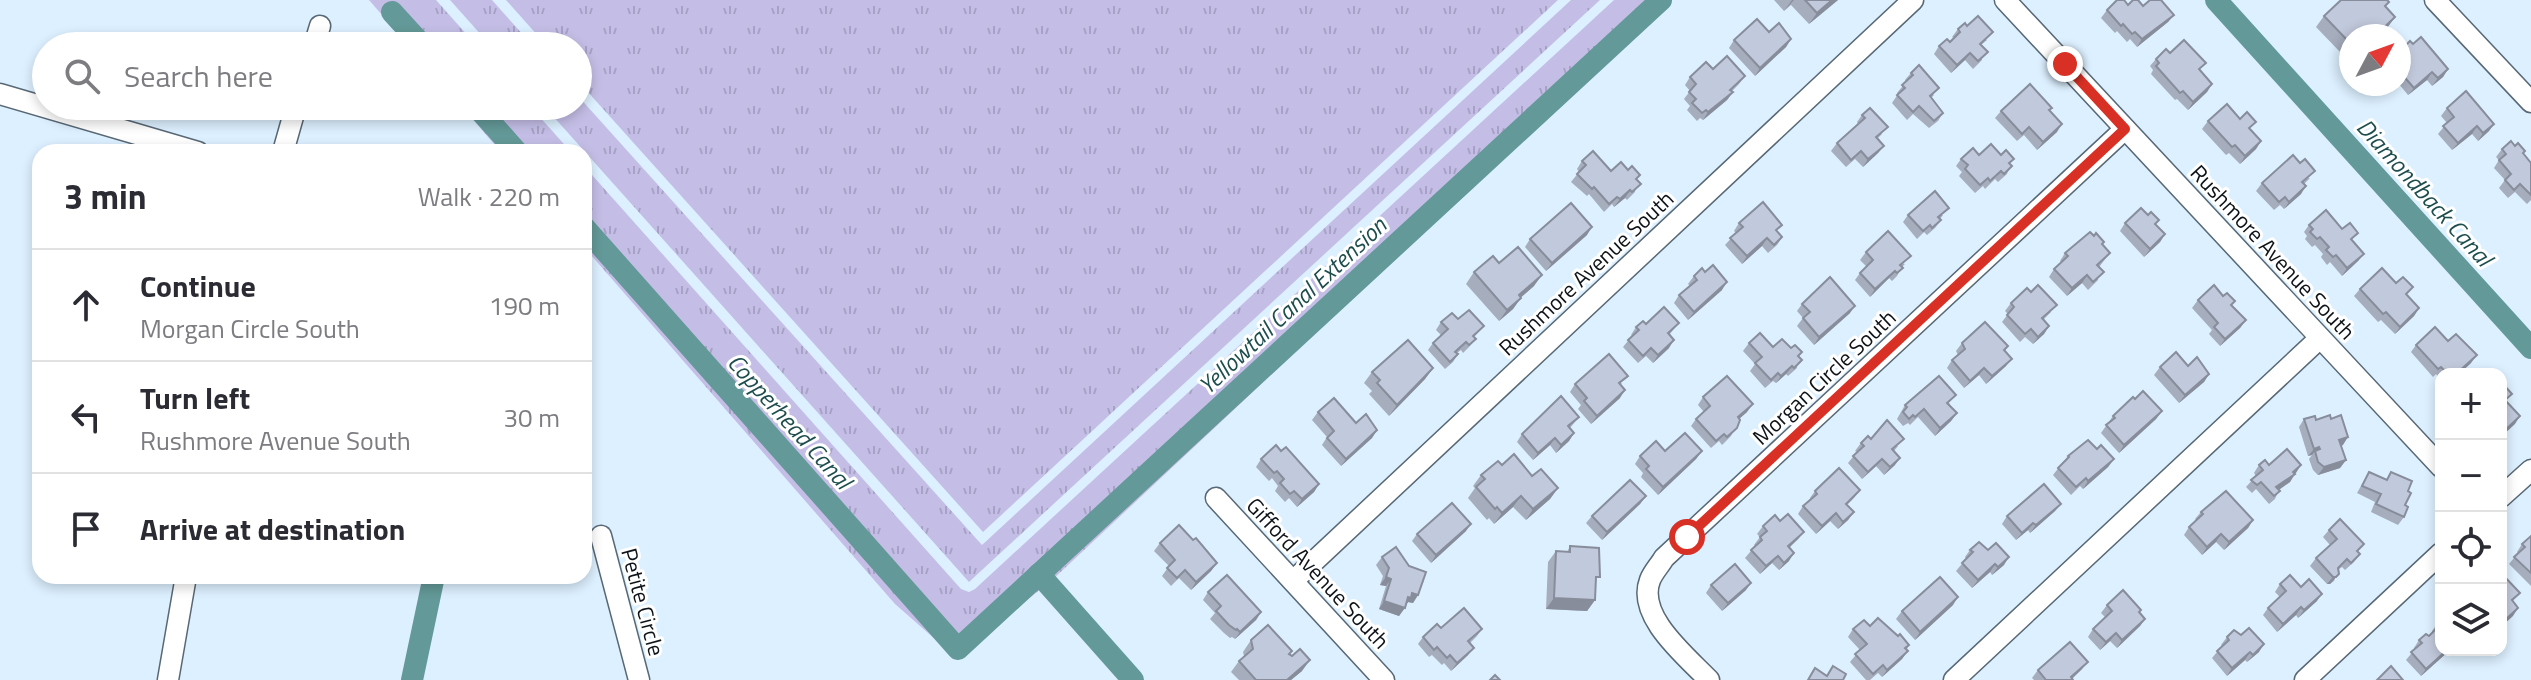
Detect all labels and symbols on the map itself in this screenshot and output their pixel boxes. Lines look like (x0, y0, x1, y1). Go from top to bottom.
north arrow (2339, 24, 2411, 96)
route end (2047, 46, 2083, 82)
water label: Diamondback Canal (2349, 110, 2503, 276)
street label: Rushmore Avenue South (2182, 157, 2364, 347)
street label: Rushmore Avenue South (1491, 182, 1681, 364)
water label: Yellowtail Canal Extension (1190, 207, 1395, 402)
street label: Morgan Circle South (1744, 301, 1904, 453)
water label: Copperhead Canal (719, 345, 863, 499)
street label: Gifford Avenue South (1239, 490, 1397, 656)
route start (1669, 519, 1705, 555)
street label: Petite Circle (612, 544, 674, 660)

